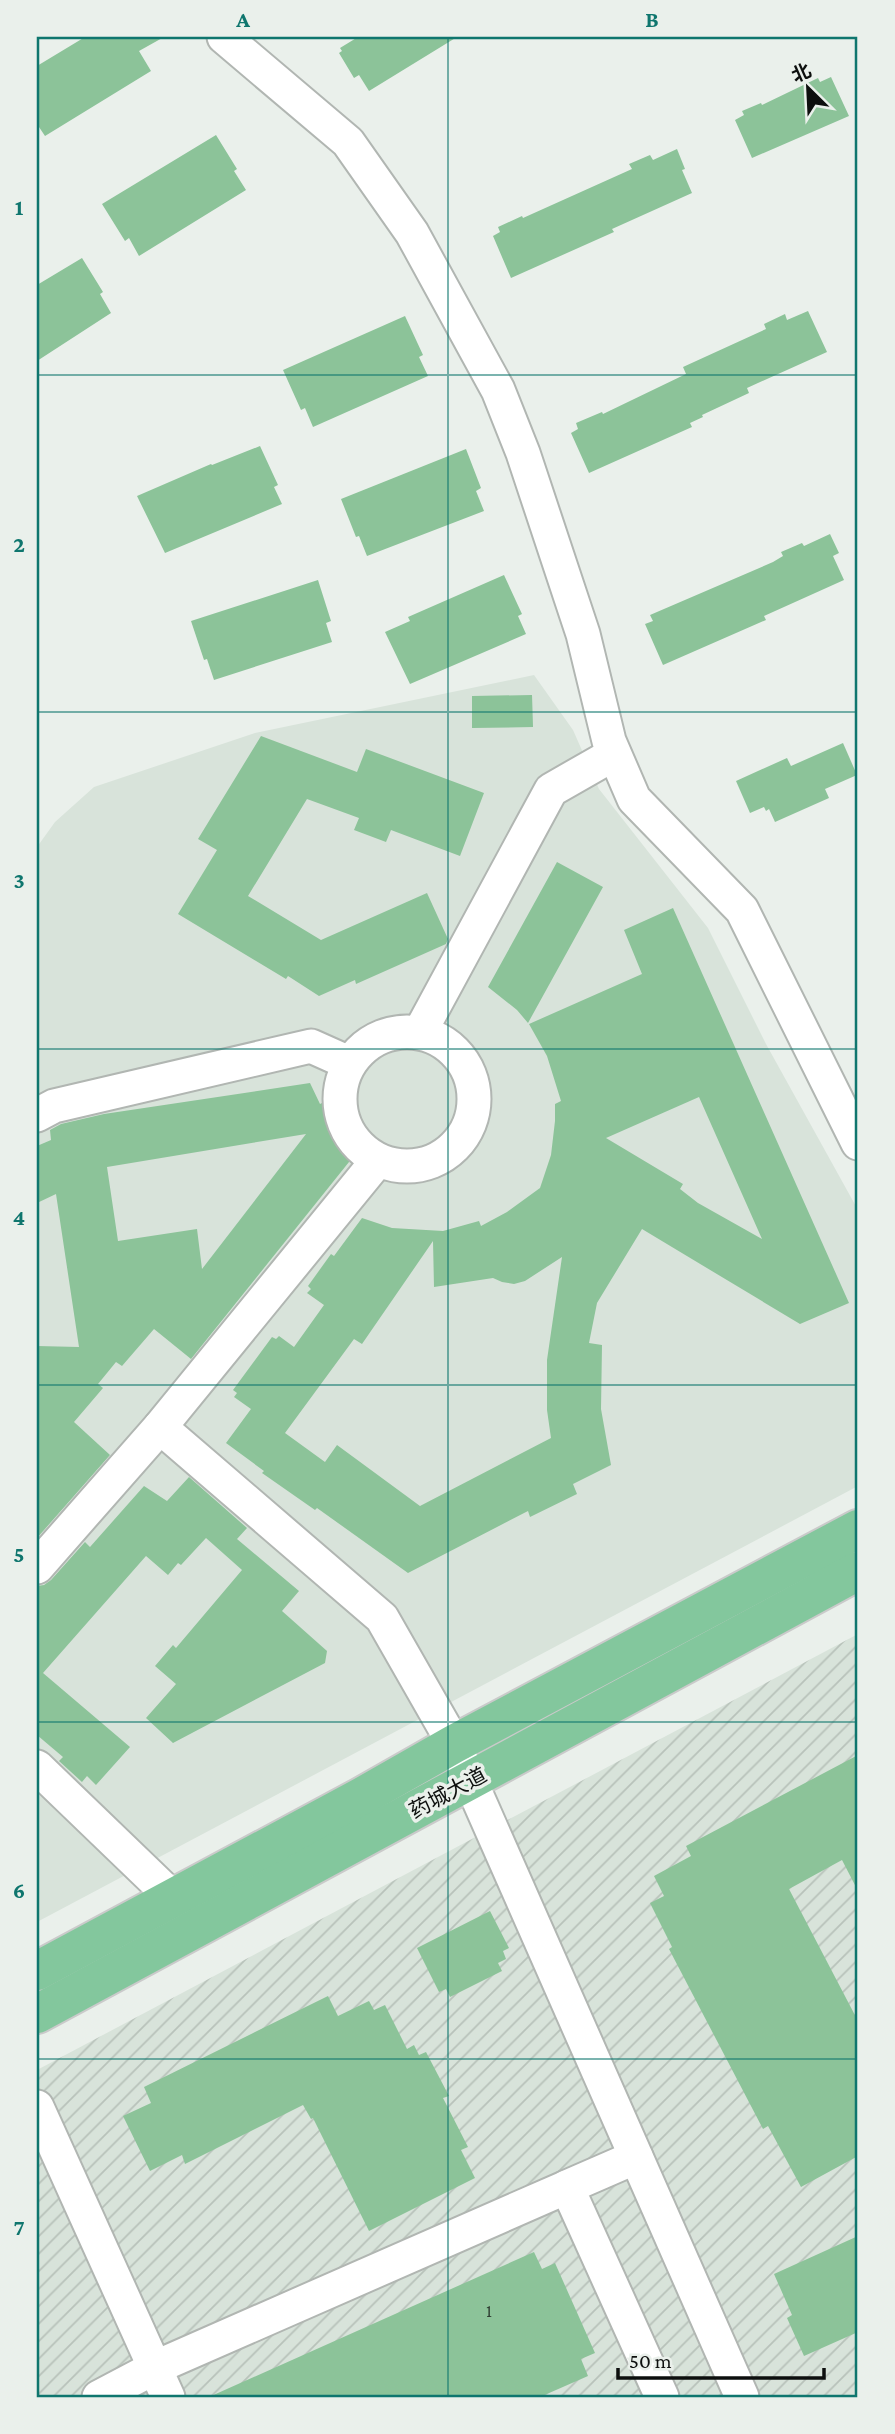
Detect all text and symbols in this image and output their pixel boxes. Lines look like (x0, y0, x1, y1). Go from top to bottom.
text: A (235, 6, 250, 32)
text: B (645, 6, 659, 32)
north arrow (772, 52, 842, 122)
text: 北 (788, 59, 814, 86)
text: 1 (15, 194, 24, 220)
text: 2 (13, 531, 25, 557)
text: 3 (13, 867, 25, 893)
text: 4 (13, 1204, 25, 1230)
text: 5 (13, 1541, 25, 1567)
street label: 药城大道 (405, 1763, 491, 1823)
text: 6 (13, 1877, 25, 1903)
text: 7 (13, 2214, 25, 2240)
house number: 1 (486, 2301, 492, 2321)
scale bar (618, 2336, 825, 2380)
text: 50 m (629, 2349, 672, 2373)

